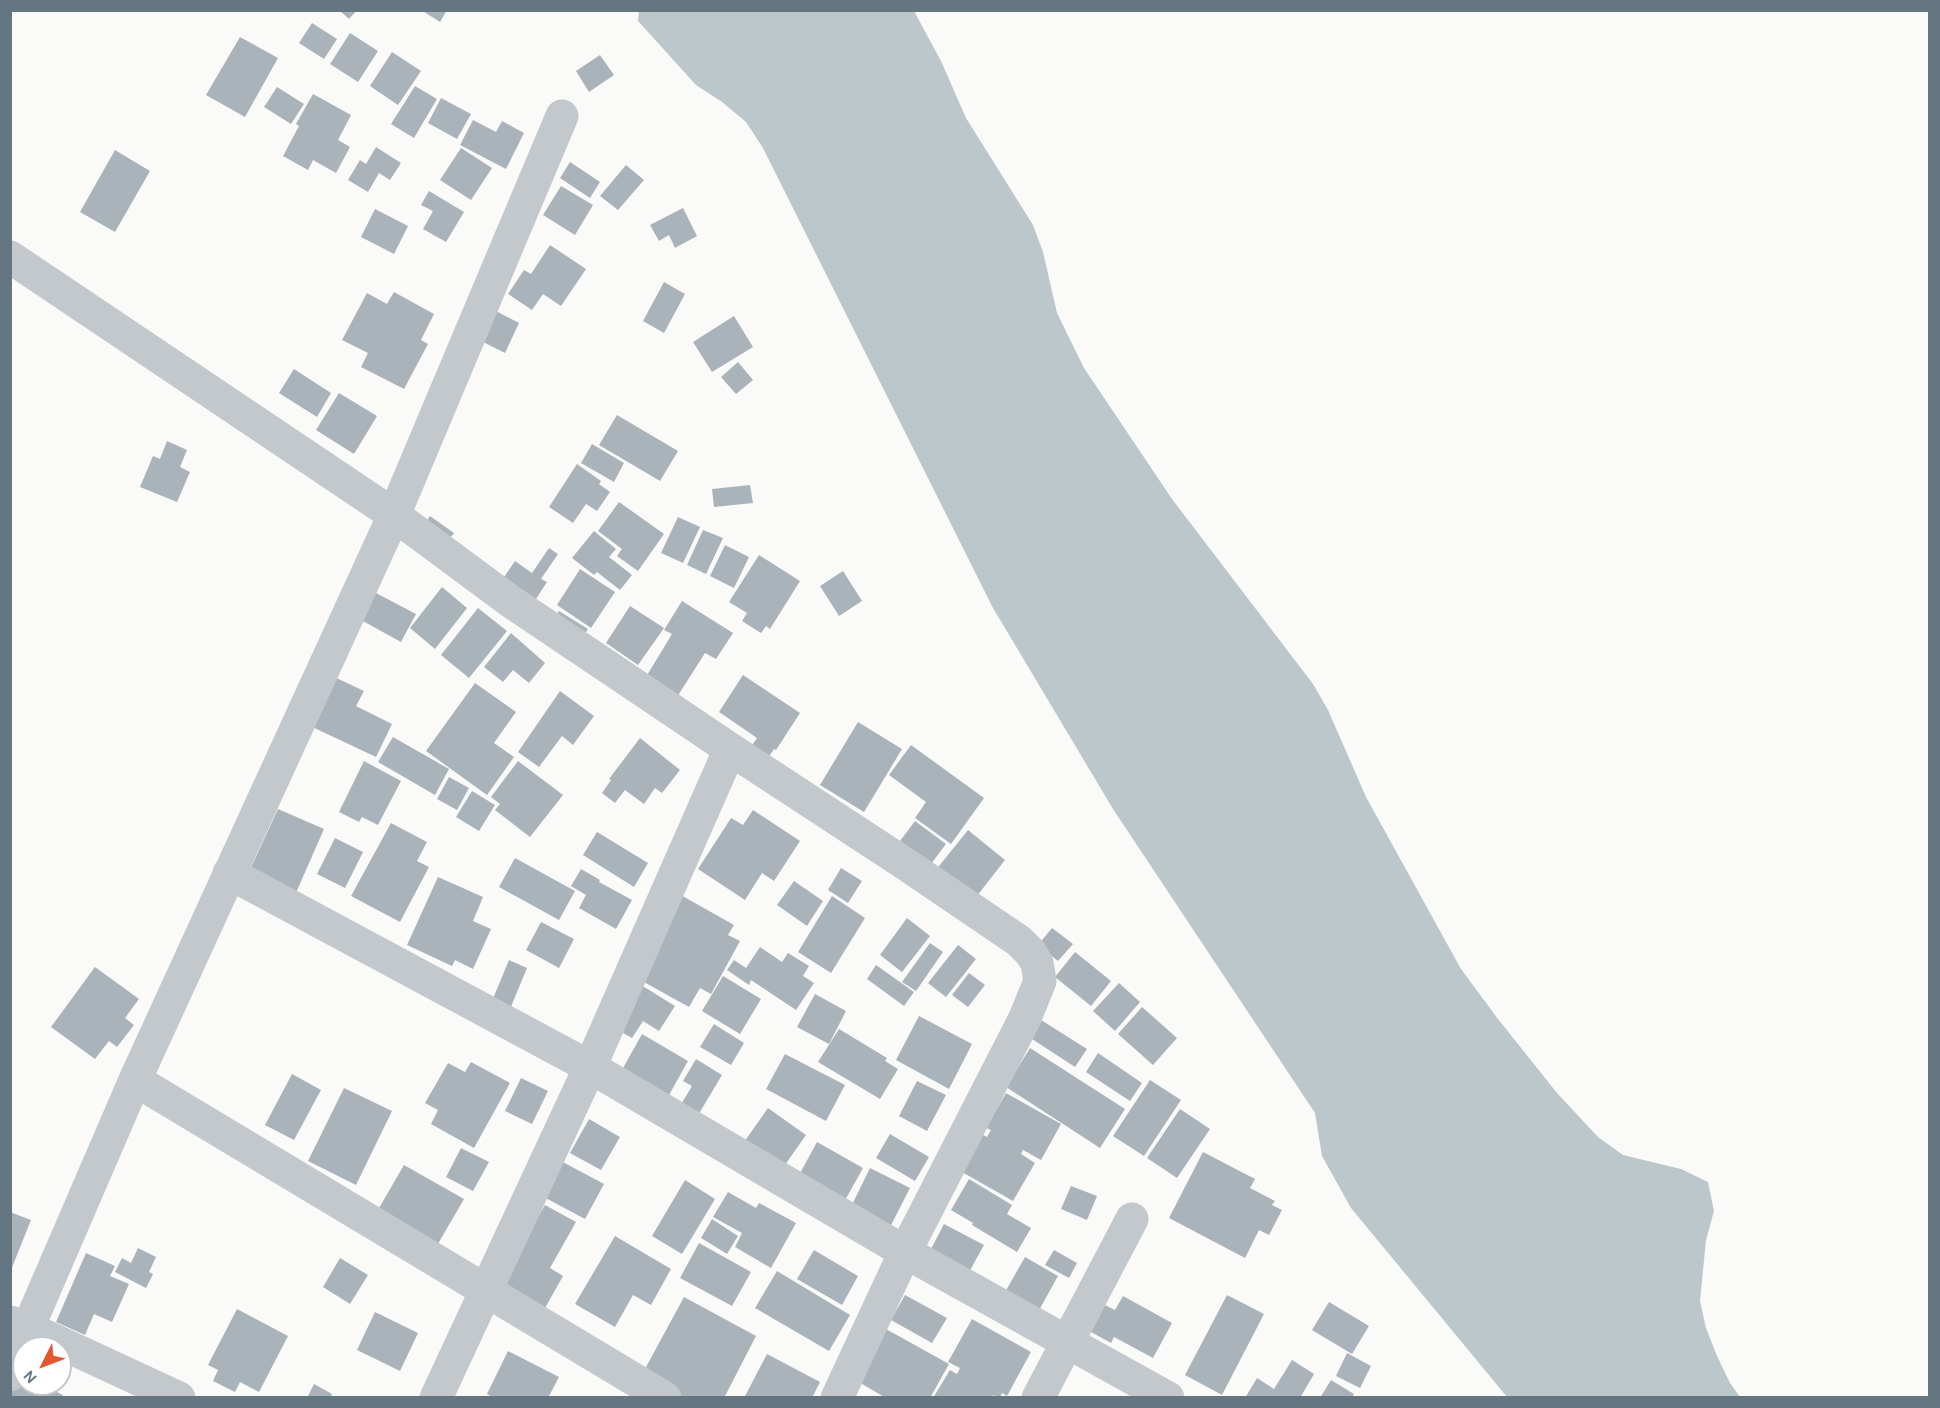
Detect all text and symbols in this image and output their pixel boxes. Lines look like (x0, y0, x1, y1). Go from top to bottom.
north arrow (12, 1336, 72, 1396)
text: N (19, 1366, 41, 1388)

